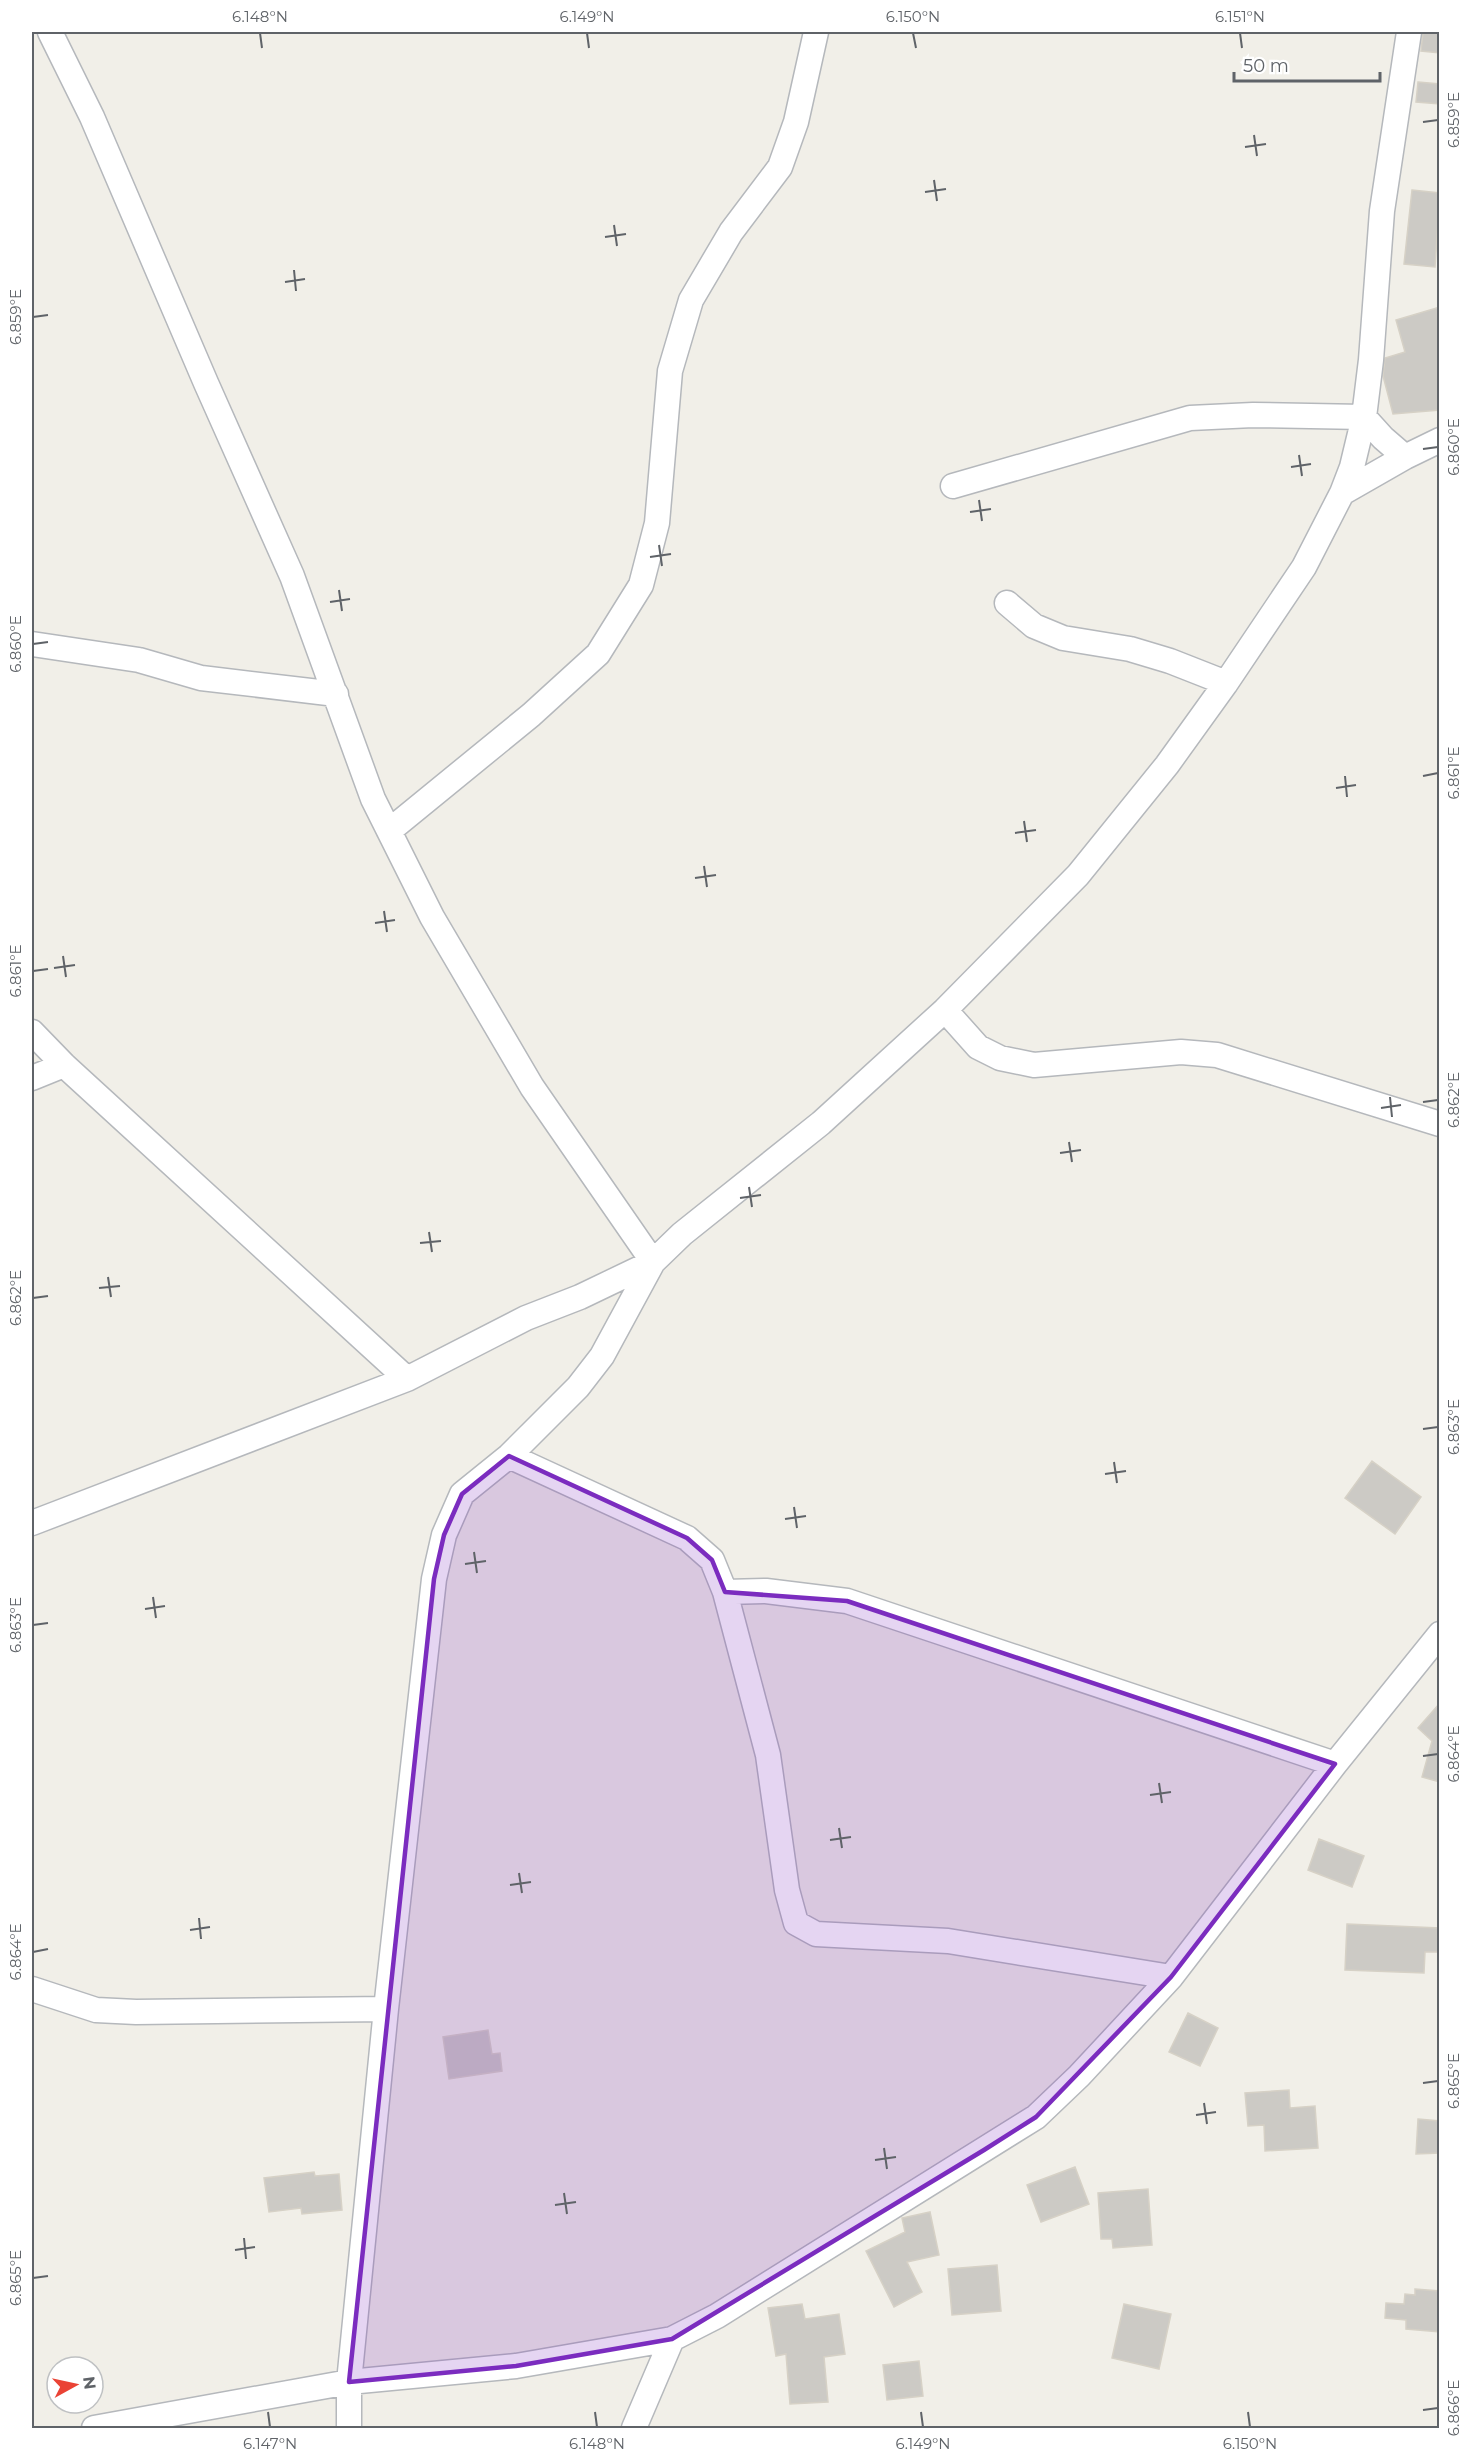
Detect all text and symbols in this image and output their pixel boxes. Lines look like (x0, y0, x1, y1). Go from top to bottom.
text: 6.148°N (232, 7, 288, 26)
text: 6.149°N (559, 7, 615, 26)
text: 6.150°N (886, 7, 940, 26)
text: 6.151°N (1215, 7, 1265, 26)
scale bar (1234, 45, 1380, 83)
text: 50 m (1243, 55, 1289, 77)
text: 6.859°E (1444, 92, 1463, 148)
text: 6.859°E (6, 289, 25, 345)
text: 6.860°E (1444, 418, 1463, 476)
text: 6.860°E (6, 615, 25, 673)
text: 6.861°E (1444, 746, 1463, 800)
text: 6.861°E (6, 944, 25, 998)
text: 6.862°E (1444, 1072, 1463, 1128)
text: 6.862°E (6, 1270, 25, 1326)
text: 6.863°E (1444, 1399, 1463, 1455)
text: 6.863°E (6, 1597, 25, 1653)
text: 6.864°E (1444, 1725, 1463, 1783)
text: 6.864°E (6, 1923, 25, 1981)
text: 6.865°E (1444, 2053, 1463, 2109)
text: 6.865°E (6, 2250, 25, 2306)
north arrow (45, 2355, 105, 2415)
text: N (79, 2375, 100, 2391)
text: 6.866°E (1444, 2380, 1463, 2436)
text: 6.147°N (243, 2434, 297, 2453)
text: 6.148°N (569, 2434, 625, 2453)
text: 6.149°N (895, 2434, 951, 2453)
text: 6.150°N (1223, 2434, 1277, 2453)

